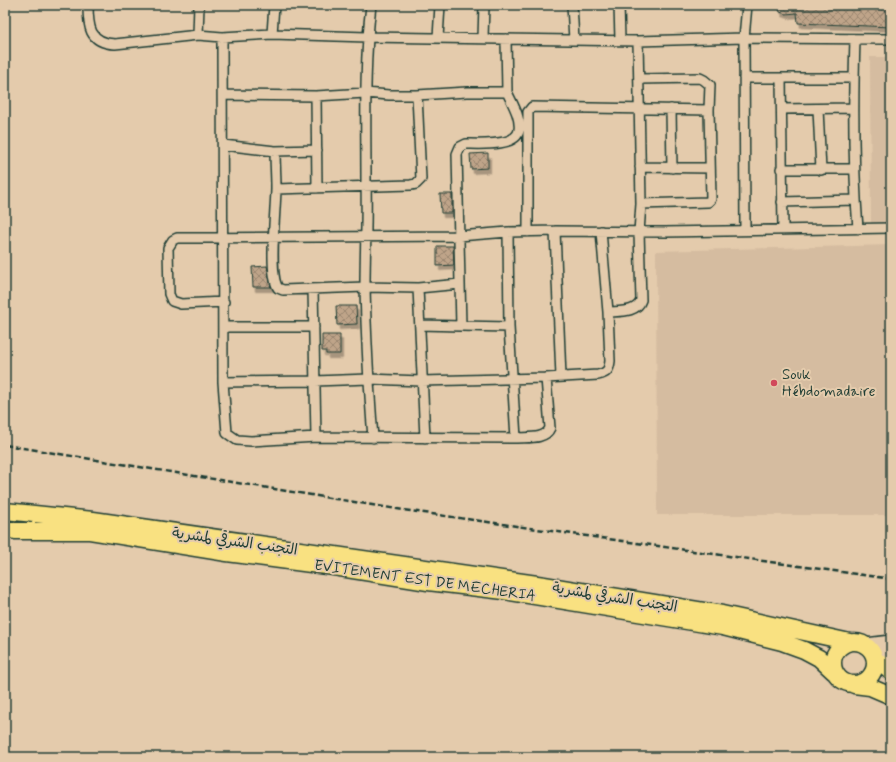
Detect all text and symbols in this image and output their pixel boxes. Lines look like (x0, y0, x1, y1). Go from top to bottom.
place label: Souk Hébdomadaire (782, 365, 876, 402)
marker: Souk Hébdomadaire (769, 378, 779, 388)
street label: التجنب الشرقي لمشرية (171, 521, 299, 561)
street label: EVITEMENT EST DE MECHERIA (313, 556, 537, 606)
street label: التجنب الشرقي لمشرية (551, 576, 679, 618)

